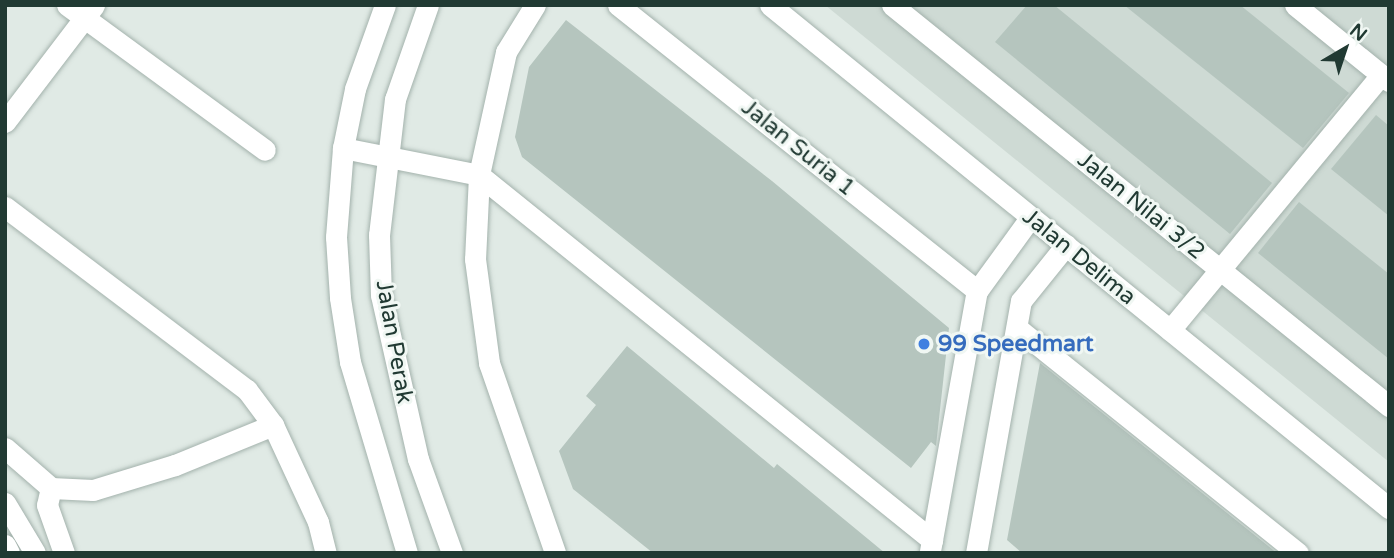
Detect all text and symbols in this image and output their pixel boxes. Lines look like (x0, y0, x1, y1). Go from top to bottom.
north arrow (1310, 14, 1380, 84)
text: N (1345, 19, 1371, 46)
street label: Jalan Suria 1 (736, 94, 860, 202)
street label: Jalan Nilai 3/2 (1072, 146, 1210, 266)
street label: Jalan Delima (1017, 203, 1141, 311)
street label: Jalan Perak (370, 278, 418, 406)
place label: 99 Speedmart (938, 330, 1094, 358)
marker: 99 Speedmart (916, 336, 932, 352)

